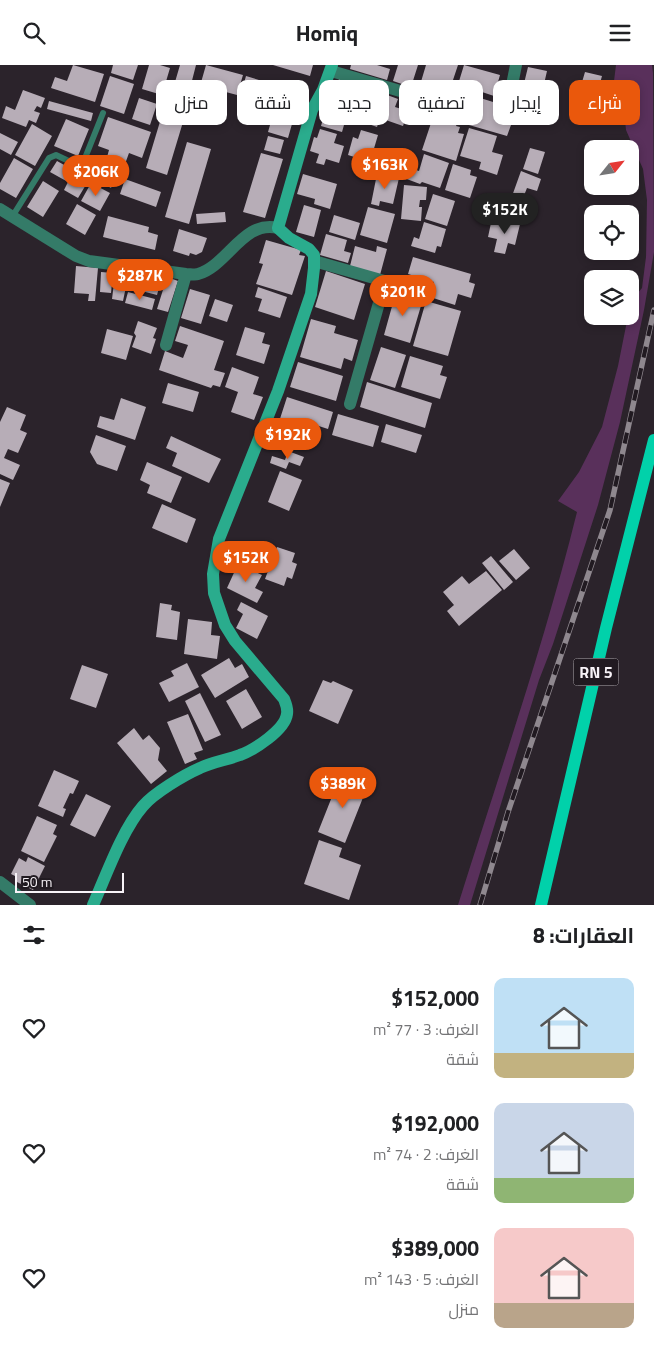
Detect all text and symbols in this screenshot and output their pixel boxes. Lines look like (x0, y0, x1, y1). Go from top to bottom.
text: Homiq (296, 16, 358, 50)
icon: search (20, 19, 48, 47)
icon: menu (606, 19, 634, 47)
chip: منزل (156, 80, 227, 125)
chip: شقة (237, 80, 309, 125)
chip: جديد (319, 80, 389, 125)
chip: تصفية (399, 80, 483, 125)
chip: إيجار (493, 80, 559, 125)
chip: شراء (569, 80, 640, 125)
north arrow (584, 140, 639, 195)
map controls (584, 140, 639, 325)
pin: $163K (350, 147, 420, 190)
text: $163K (362, 152, 408, 176)
pin: $206K (61, 155, 131, 197)
text: $206K (73, 159, 119, 183)
pin: $152K (470, 193, 540, 235)
text: $152K (482, 197, 528, 221)
button: locate (584, 205, 639, 260)
pin: $287K (105, 259, 175, 301)
text: $287K (117, 263, 163, 287)
button: layers (584, 270, 639, 325)
pin: $201K (368, 275, 438, 317)
text: $201K (380, 279, 426, 303)
pin: $192K (253, 417, 323, 460)
text: $192K (265, 422, 311, 446)
pin: $152K (211, 541, 281, 583)
text: $152K (223, 545, 269, 569)
road number: RN 5 (574, 659, 618, 685)
pin: $389K (308, 767, 378, 809)
text: $389K (320, 771, 366, 795)
scale bar (15, 870, 124, 893)
text: 50 m (22, 871, 52, 892)
text: العقارات: 8 (533, 919, 634, 951)
icon: filters (20, 921, 48, 949)
text: $152,000 (391, 982, 479, 1014)
icon: home (534, 998, 594, 1058)
icon: heart (20, 1014, 48, 1042)
text: الغرف: 3 · 77 m² (373, 1017, 479, 1041)
text: شقة (446, 1047, 479, 1071)
text: $192,000 (391, 1107, 479, 1139)
icon: home (534, 1123, 594, 1183)
icon: heart (20, 1139, 48, 1167)
text: الغرف: 2 · 74 m² (373, 1142, 479, 1166)
text: شقة (446, 1172, 479, 1196)
text: $389,000 (391, 1232, 479, 1264)
icon: home (534, 1248, 594, 1308)
icon: heart (20, 1264, 48, 1292)
text: الغرف: 5 · 143 m² (364, 1267, 479, 1291)
text: منزل (449, 1297, 479, 1321)

